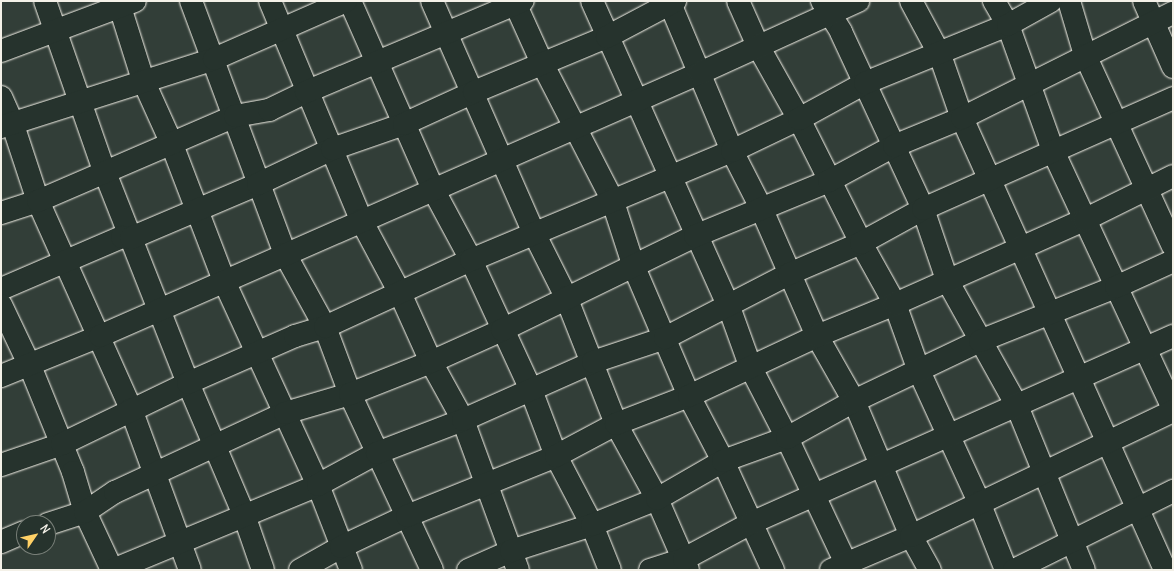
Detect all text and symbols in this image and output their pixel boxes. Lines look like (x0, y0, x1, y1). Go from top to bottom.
north arrow (16, 515, 56, 555)
text: N (37, 522, 53, 536)

